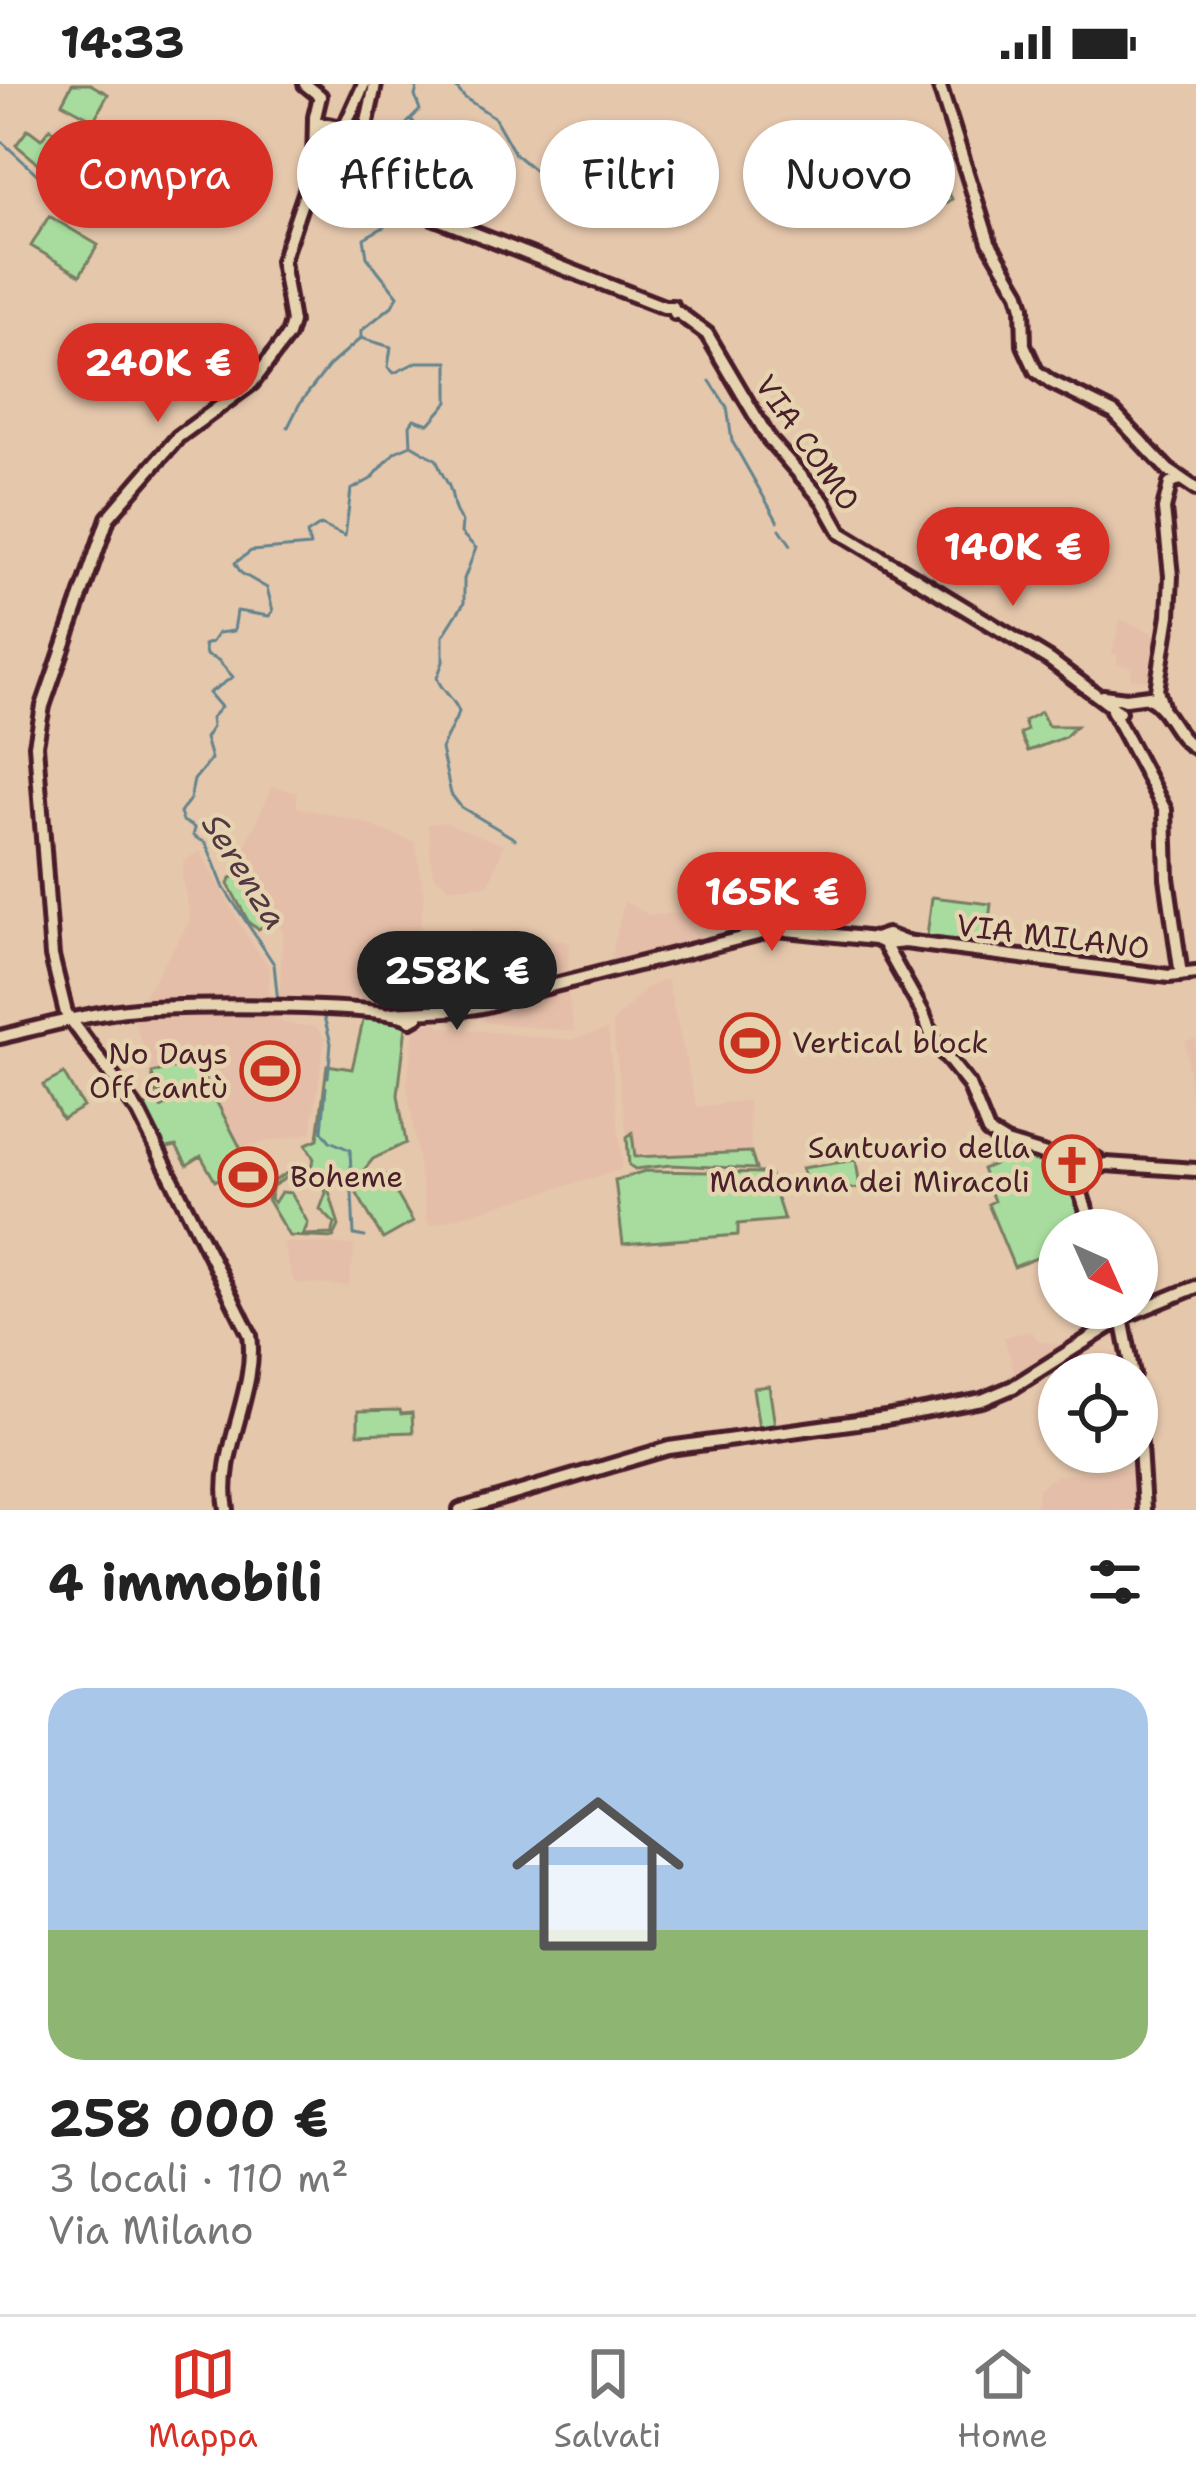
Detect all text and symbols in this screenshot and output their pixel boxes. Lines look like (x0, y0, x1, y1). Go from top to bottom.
text: 14:33 (60, 12, 185, 72)
chip: Compra (36, 120, 273, 228)
chip: Affitta (297, 120, 516, 228)
chip: Filtri (540, 120, 719, 228)
chip: Nuovo (743, 120, 955, 228)
pin: 240K € (60, 323, 256, 425)
text: 240K € (84, 336, 232, 388)
street label: VIA COMO (746, 367, 869, 519)
pin: 140K € (915, 507, 1111, 609)
text: 140K € (944, 520, 1082, 572)
water label: Serenza (191, 805, 298, 938)
pin: 165K € (674, 852, 870, 954)
text: 165K € (704, 865, 840, 917)
street label: VIA MILANO (954, 904, 1152, 969)
pin: 258K € (359, 931, 555, 1033)
text: 258K € (384, 944, 530, 996)
sports icon: Vertical block (719, 1012, 781, 1074)
place label: Vertical block (792, 1022, 989, 1063)
place label: No Days Off Cantù (89, 1033, 228, 1108)
sports icon: No Days Off Cantù (239, 1040, 301, 1102)
place label: Santuario della Madonna dei Miracoli (709, 1127, 1030, 1202)
church icon: Santuario della Madonna dei Miracoli (1041, 1134, 1103, 1196)
sports icon: Boheme (217, 1146, 279, 1208)
place label: Boheme (290, 1156, 403, 1197)
north arrow (1038, 1209, 1158, 1329)
map controls (1038, 1209, 1158, 1473)
button: locate (1038, 1353, 1158, 1473)
text: 4 immobili (48, 1548, 323, 1616)
icon: filters (1082, 1549, 1148, 1615)
icon: home (490, 1766, 706, 1982)
text: 258 000 € (48, 2084, 329, 2152)
text: 3 locali · 110 m² (48, 2152, 349, 2204)
text: Via Milano (48, 2204, 254, 2256)
tab: Mappa (148, 2341, 258, 2458)
tab: Salvati (554, 2341, 661, 2458)
tab: Home (957, 2341, 1048, 2458)

